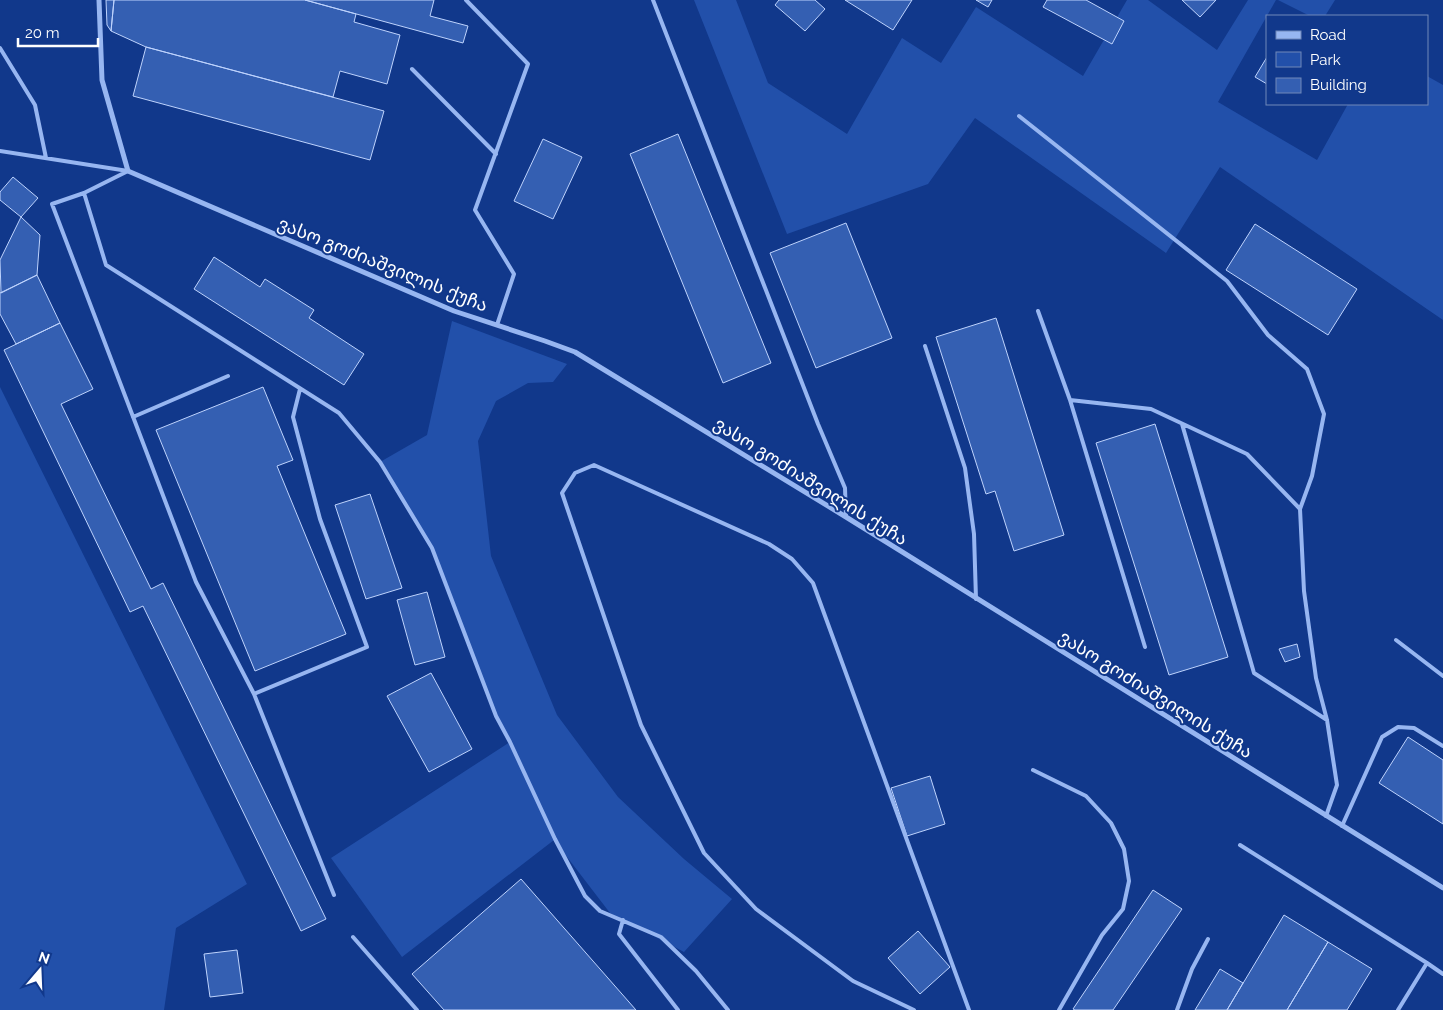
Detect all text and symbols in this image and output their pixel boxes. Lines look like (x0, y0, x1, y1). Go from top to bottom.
scale bar (18, 15, 98, 47)
legend (1266, 15, 1428, 105)
text: 20 m (25, 24, 60, 42)
text: Road (1310, 26, 1346, 44)
text: Park (1310, 51, 1341, 69)
text: Building (1310, 76, 1367, 94)
street label: ვასო გოძიაშვილის ქუჩა (275, 212, 491, 317)
street label: ვასო გოძიაშვილის ქუჩა (710, 413, 912, 550)
street label: ვასო გოძიაშვილის ქუჩა (1055, 626, 1257, 763)
north arrow (15, 945, 65, 995)
text: N (37, 948, 52, 967)

